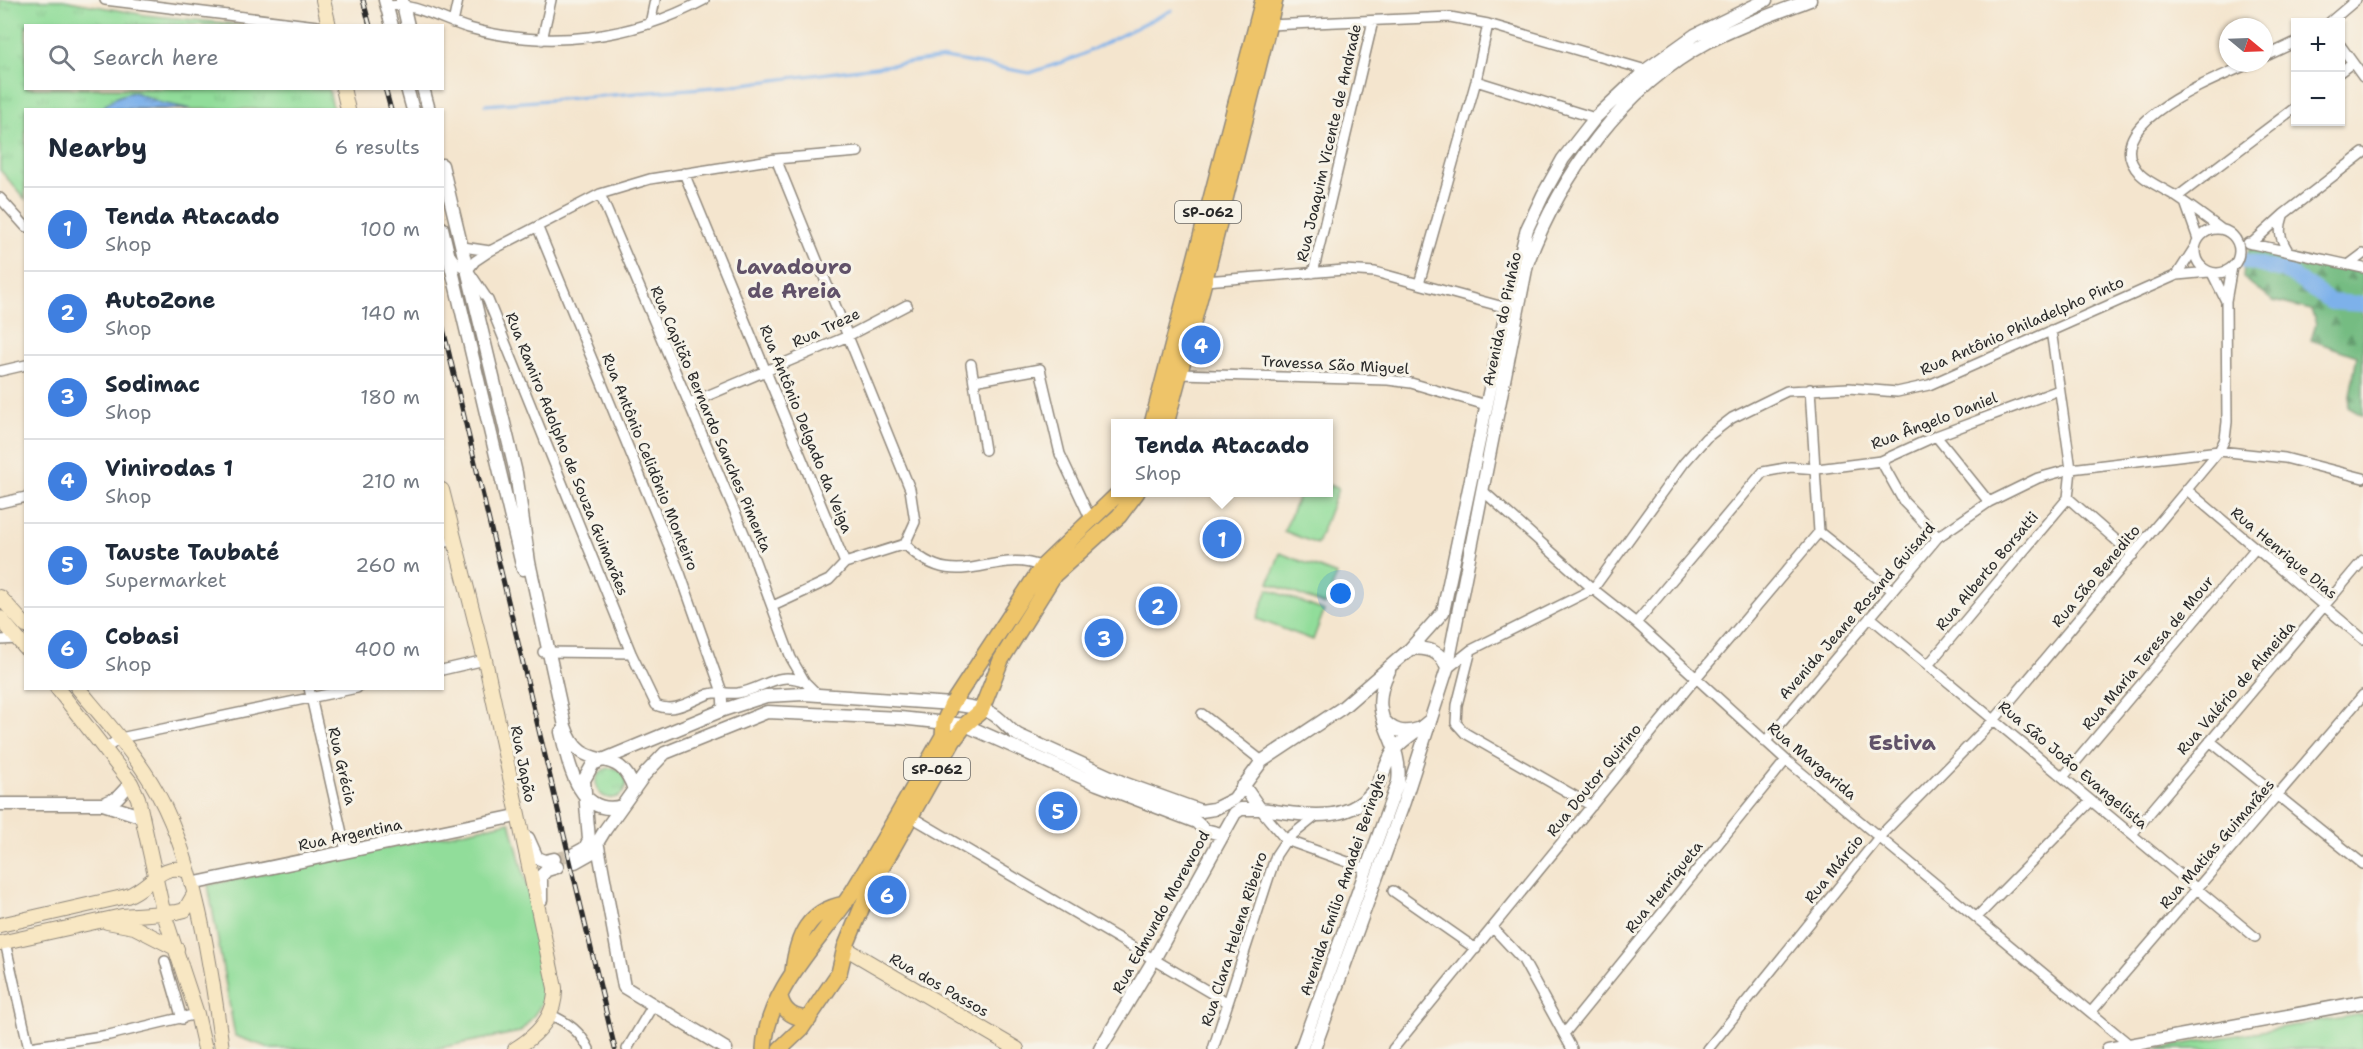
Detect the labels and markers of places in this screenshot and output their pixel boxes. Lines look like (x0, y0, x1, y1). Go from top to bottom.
pin: 4 (1182, 322, 1220, 368)
pin: 1 (1202, 516, 1242, 562)
pin: 2 (1138, 584, 1178, 628)
pin: 3 (1084, 616, 1124, 660)
pin: 5 (1038, 788, 1078, 834)
pin: 6 (868, 872, 906, 918)

